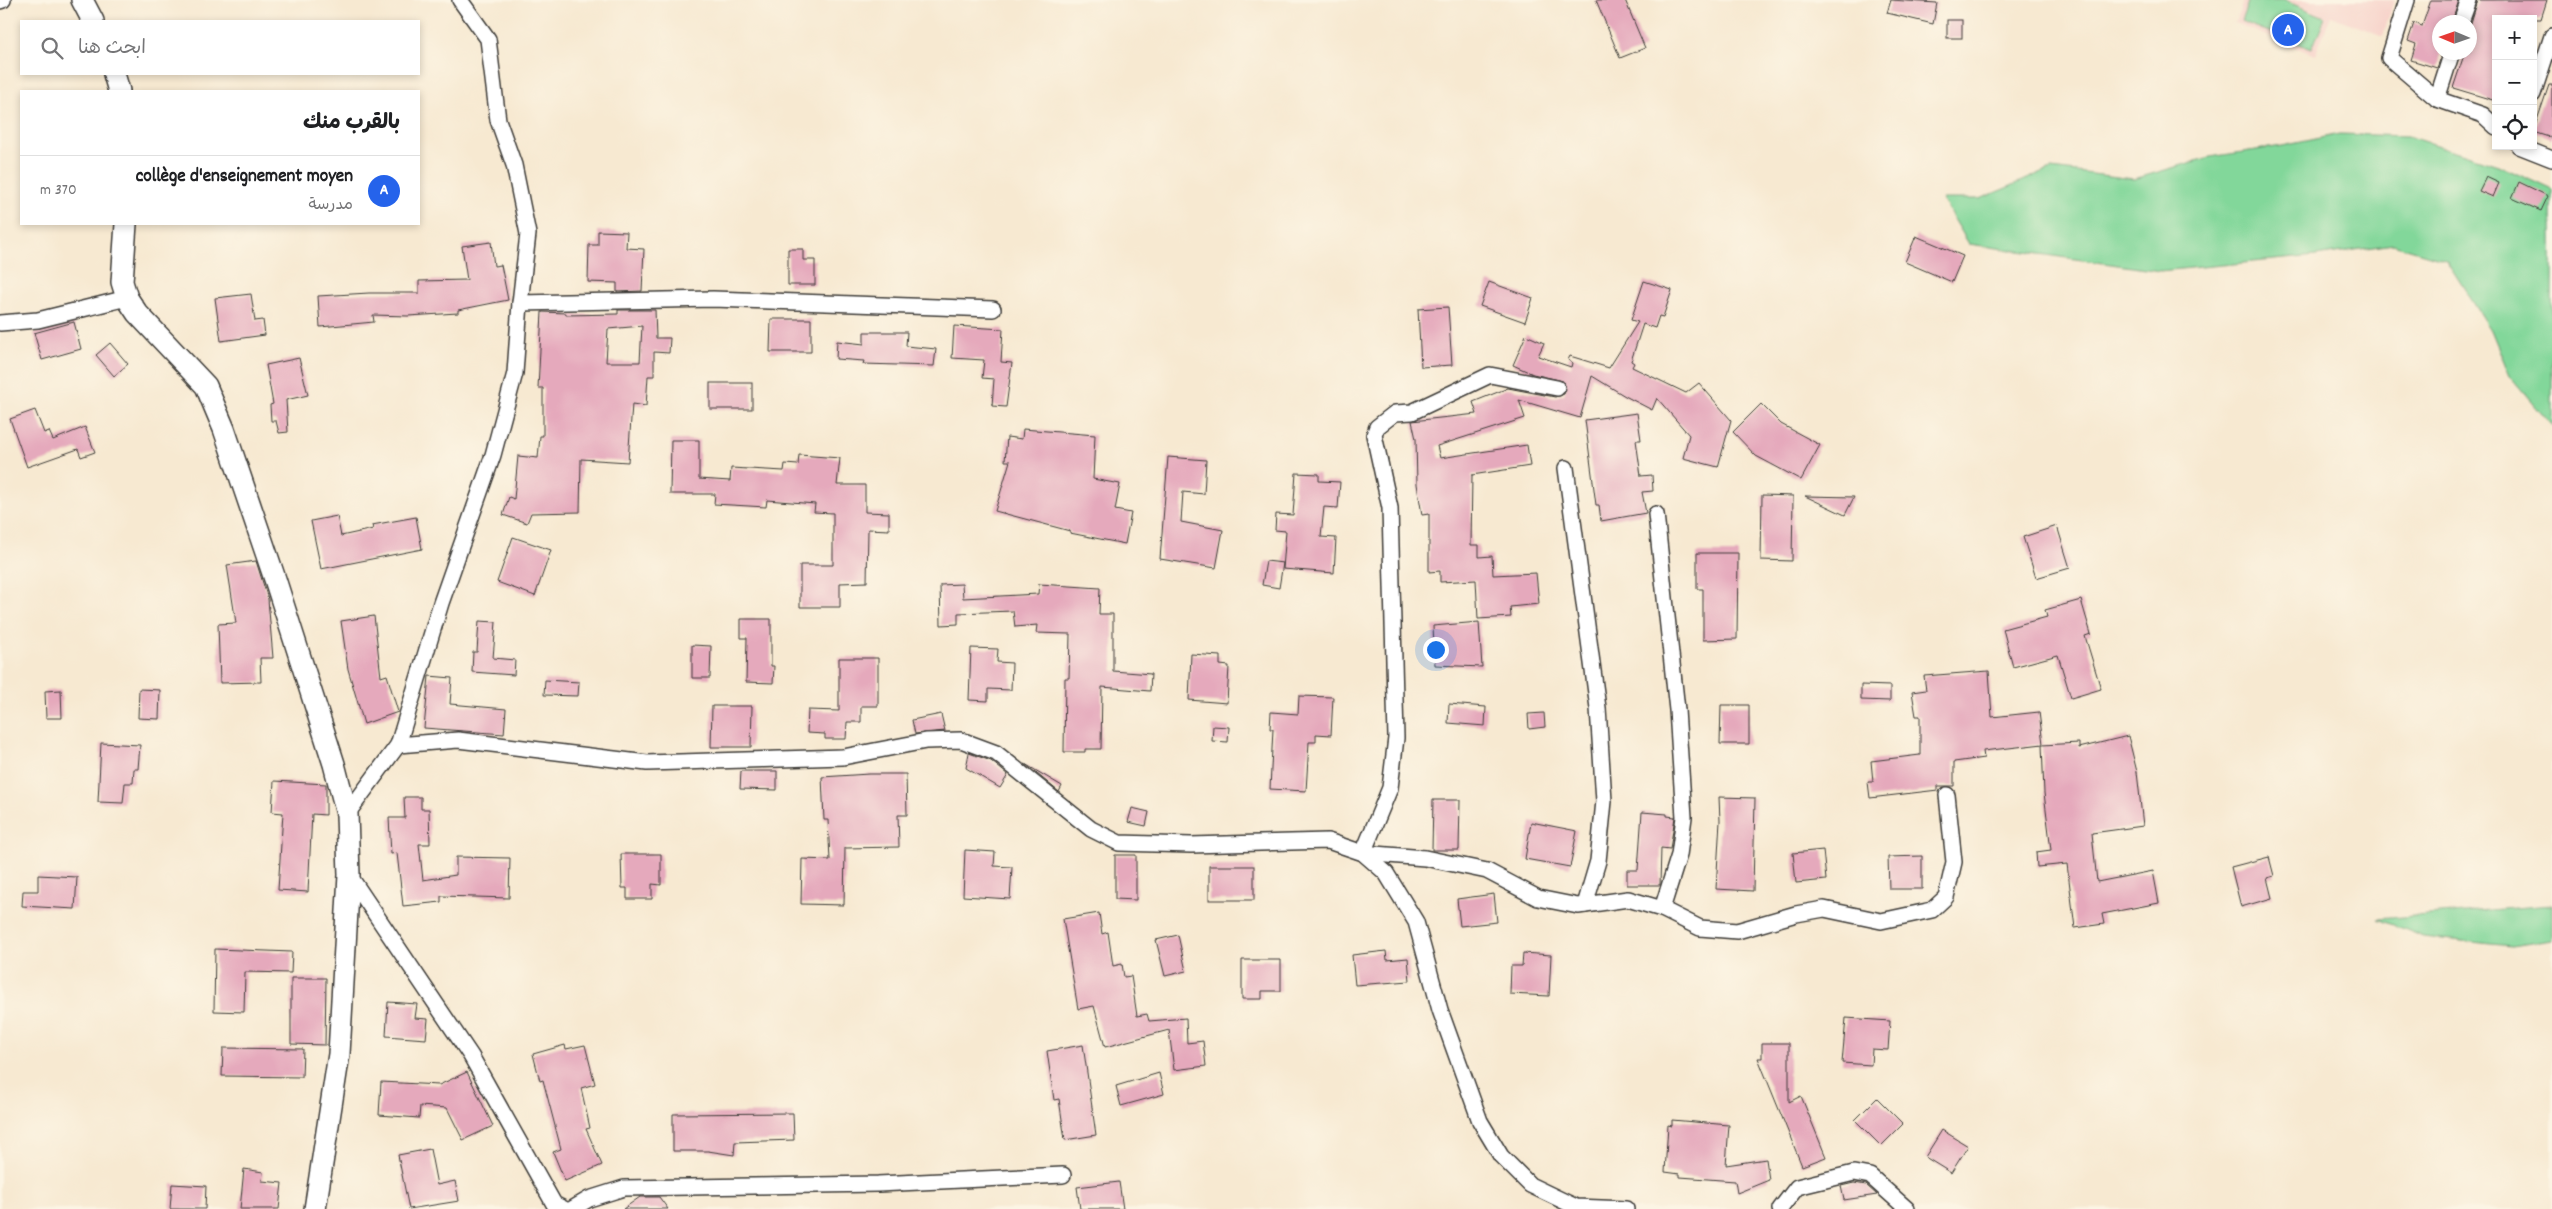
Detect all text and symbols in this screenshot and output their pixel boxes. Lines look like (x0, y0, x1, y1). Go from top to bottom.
pin: A (2272, 11, 2304, 49)
north arrow (2432, 15, 2477, 60)
map controls (2492, 15, 2537, 150)
button: + (2492, 15, 2537, 60)
search box (20, 20, 420, 75)
icon: search (38, 34, 66, 62)
text: ابحث هنا (78, 36, 146, 63)
button: − (2492, 60, 2537, 105)
button: locate (2492, 105, 2537, 150)
text: بالقرب منك (303, 109, 400, 139)
text: collège d'enseignement moyen (136, 164, 353, 191)
text: 370 m (40, 179, 77, 202)
text: A (380, 179, 388, 202)
text: مدرسة (308, 194, 353, 217)
your location (1423, 637, 1449, 663)

